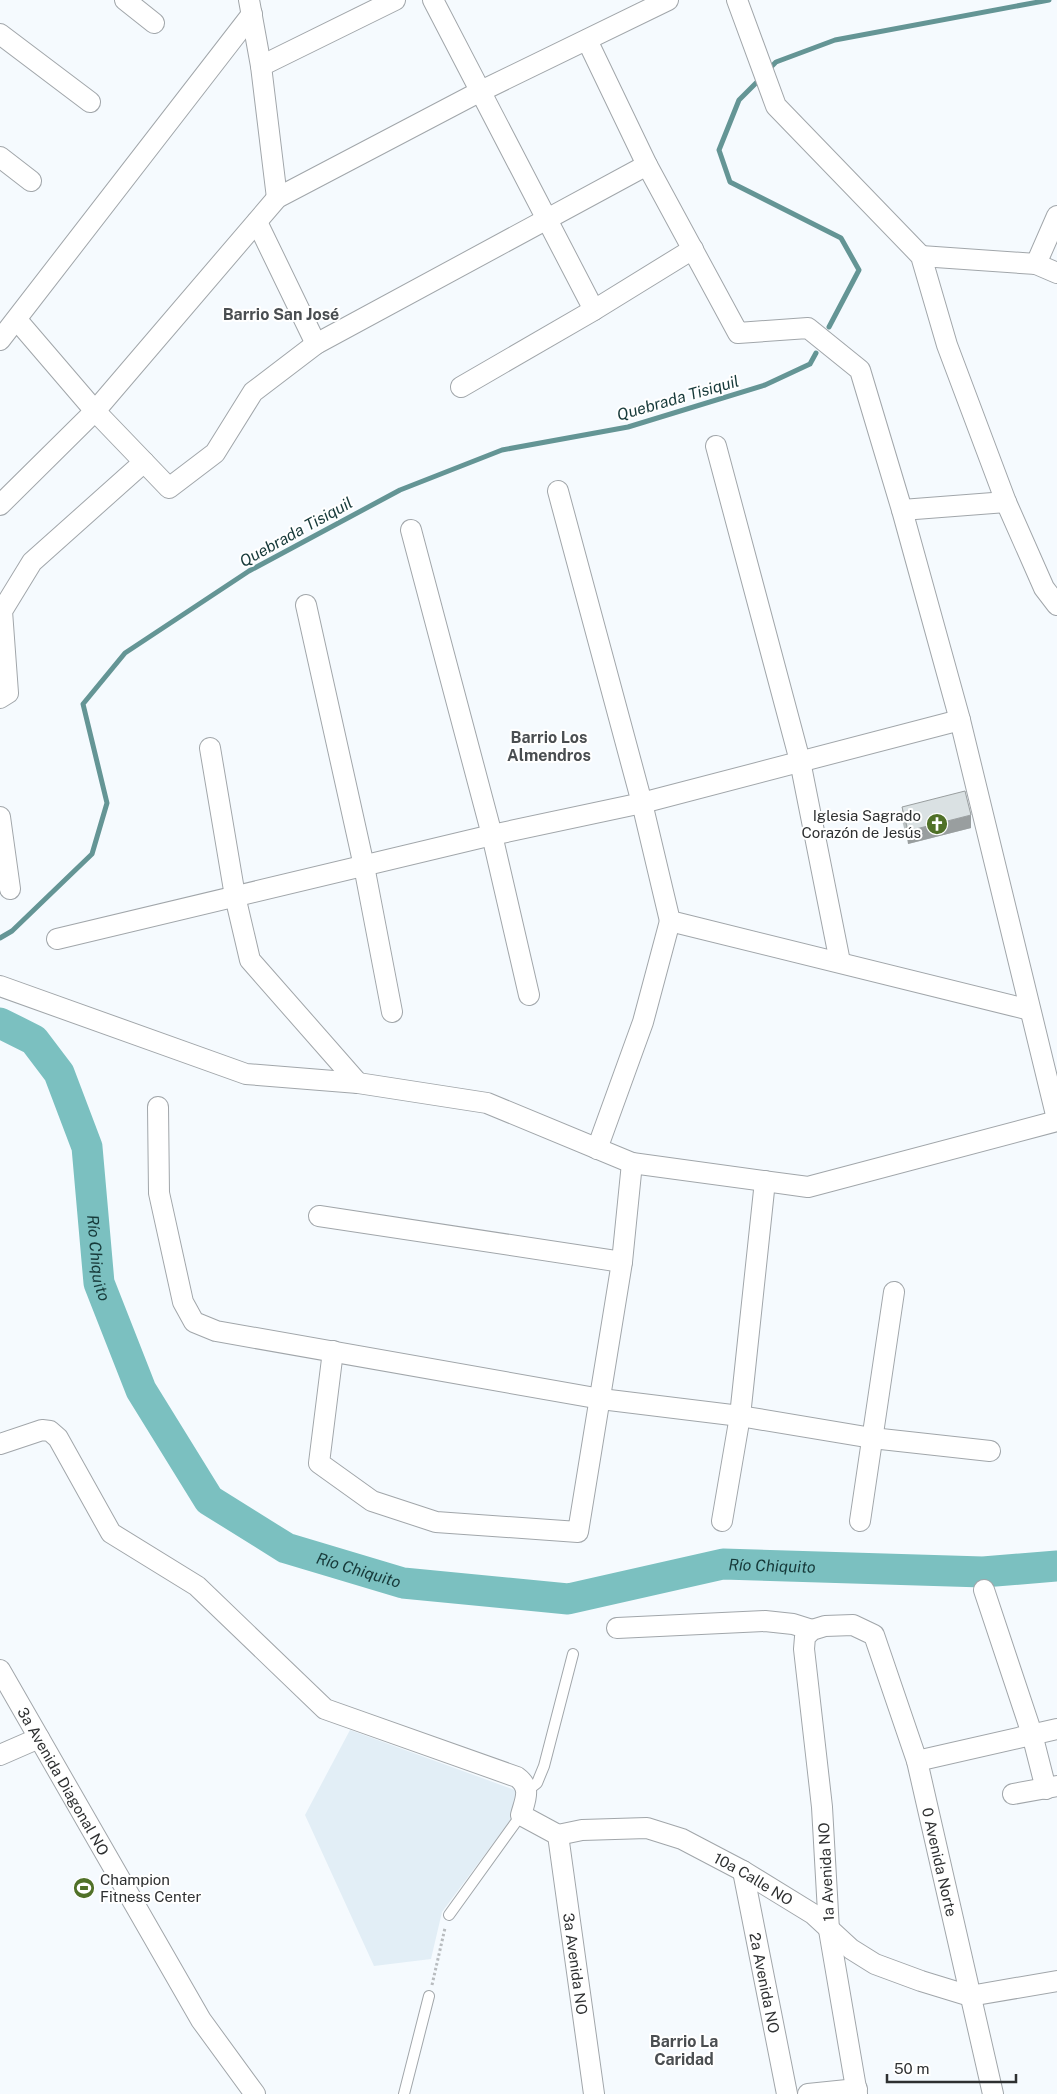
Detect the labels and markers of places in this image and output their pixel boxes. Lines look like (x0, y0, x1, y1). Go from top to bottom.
place label: Iglesia Sagrado Corazón de Jesús (801, 807, 921, 841)
church icon: Iglesia Sagrado Corazón de Jesús (925, 812, 949, 836)
place label: Champion Fitness Center (100, 1871, 202, 1905)
sports icon: Champion Fitness Center (72, 1876, 96, 1900)

